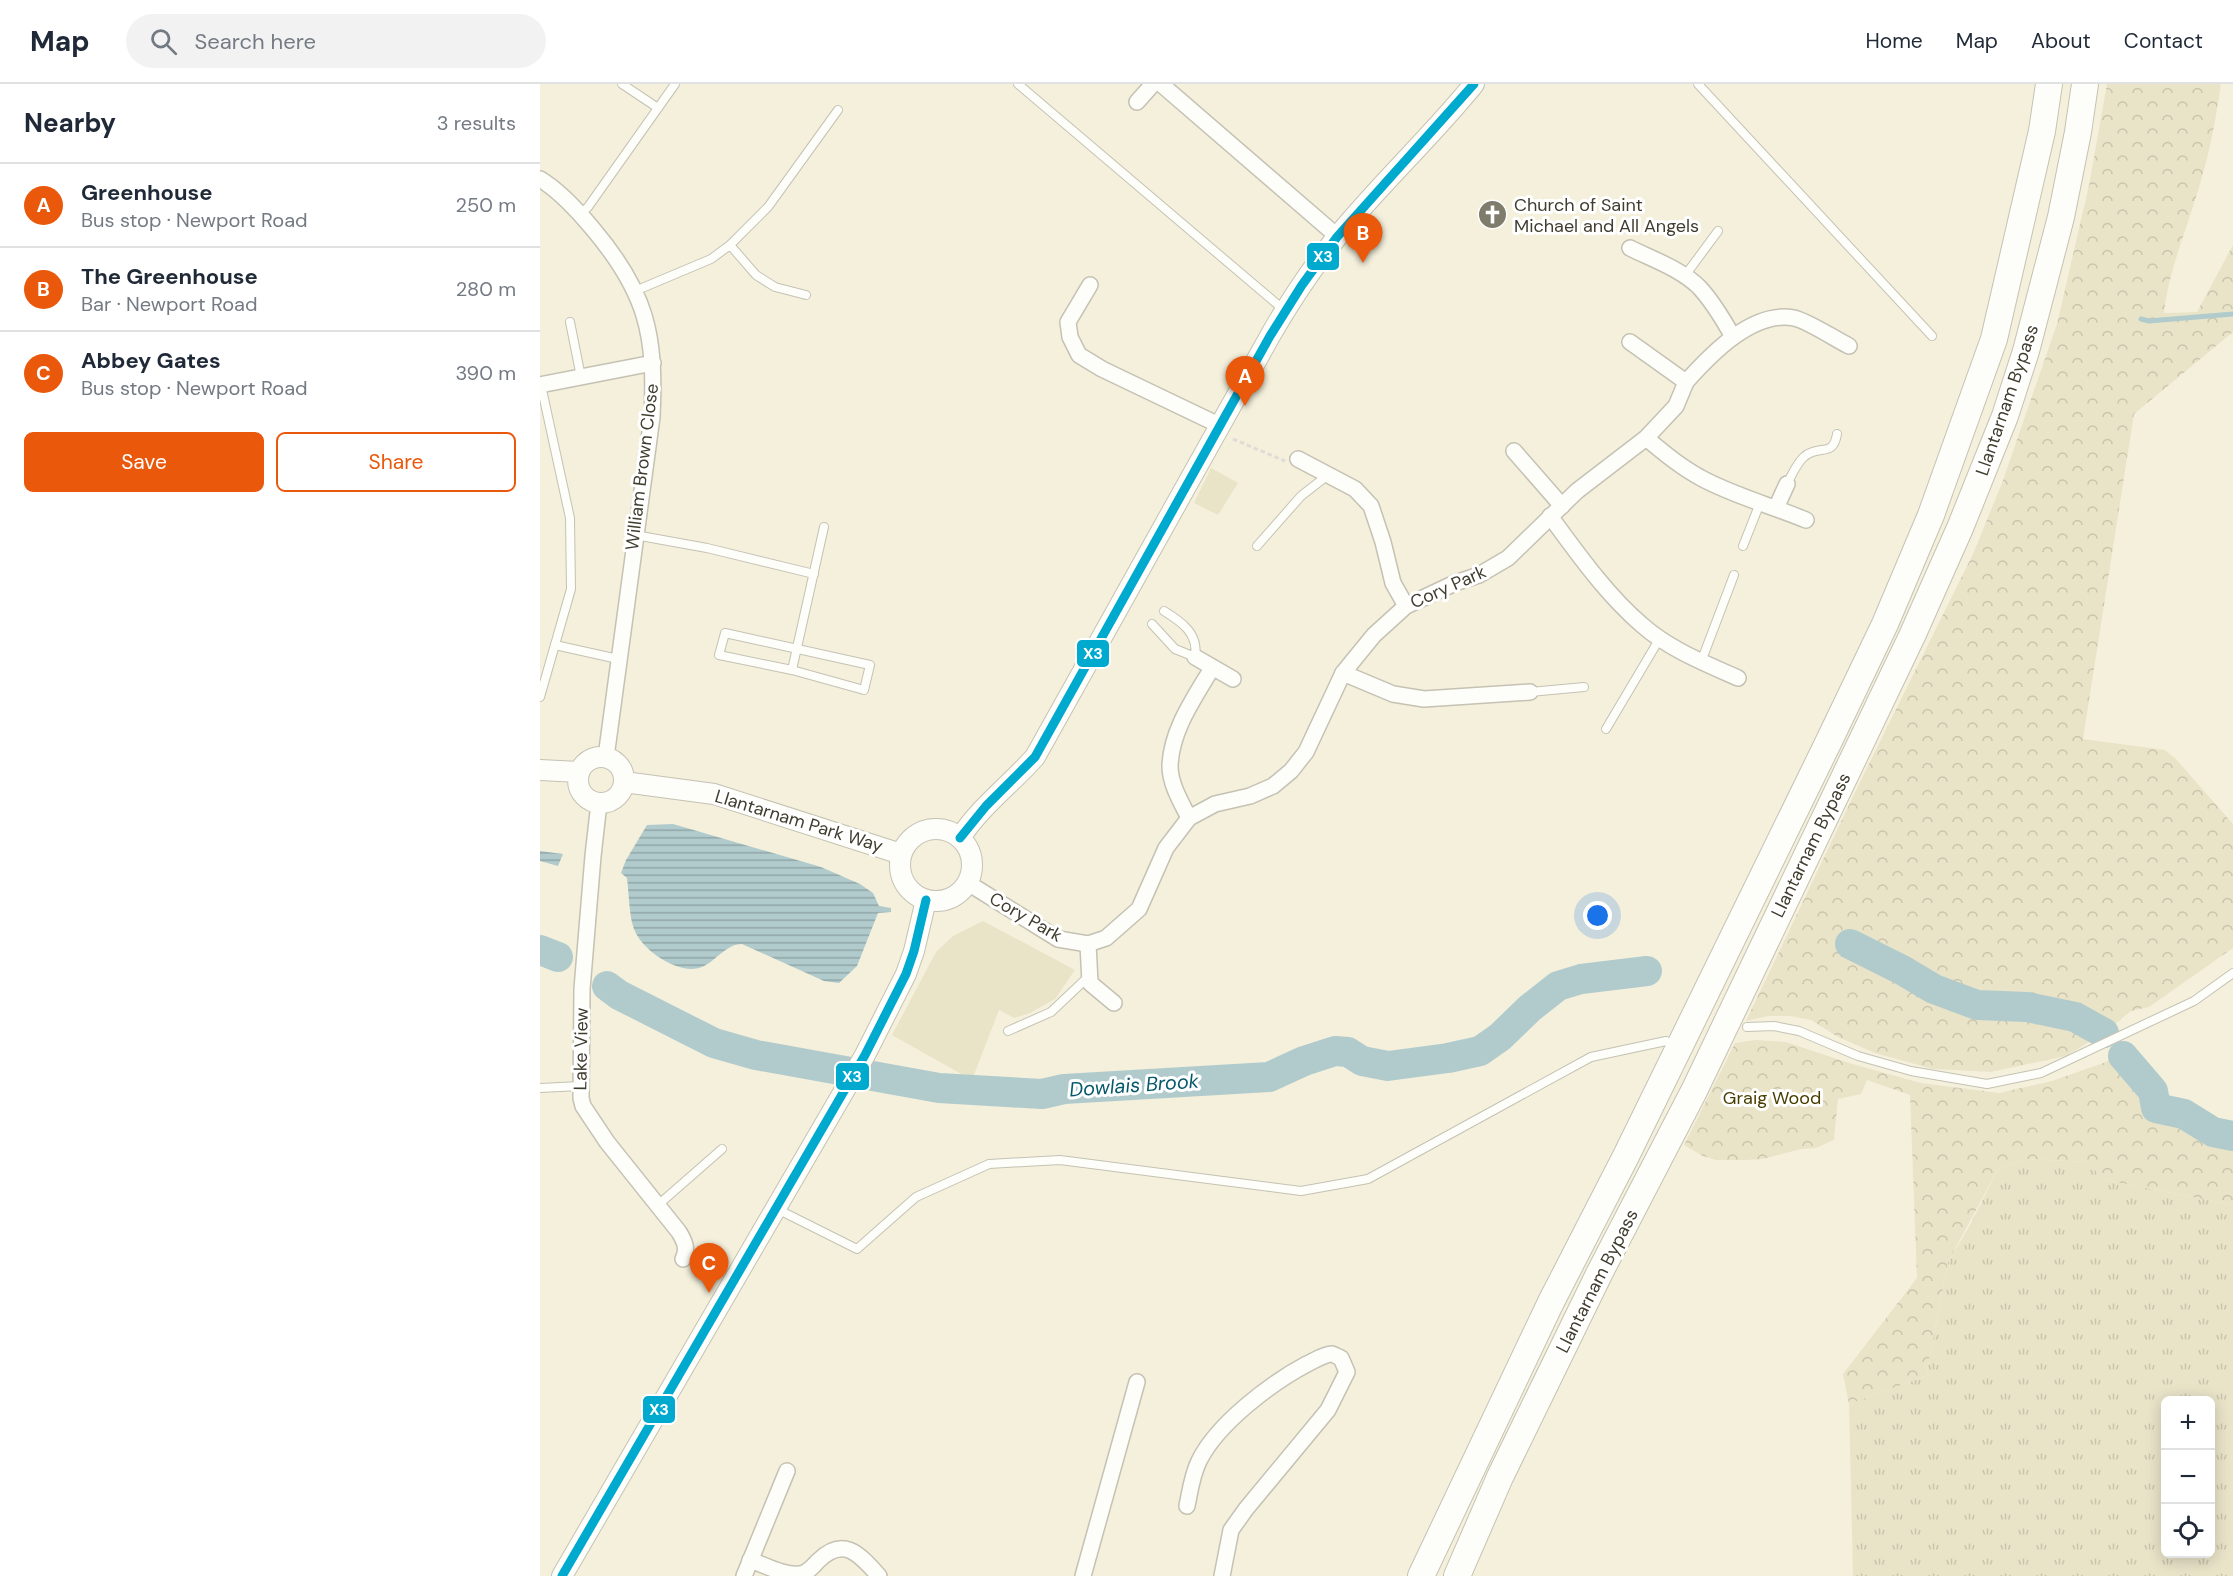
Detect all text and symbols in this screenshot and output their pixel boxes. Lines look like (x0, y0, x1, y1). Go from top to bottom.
search box (126, 14, 546, 68)
text: Map (30, 23, 90, 60)
icon: search (147, 25, 180, 58)
text: Search here (195, 27, 316, 56)
text: Home (1865, 27, 1923, 55)
text: Map (1956, 27, 1998, 55)
text: About (2031, 27, 2091, 55)
text: Contact (2124, 27, 2203, 55)
text: Nearby (24, 106, 116, 140)
text: 3 results (437, 110, 516, 136)
text: Greenhouse (81, 178, 213, 207)
text: A (36, 192, 51, 218)
text: 250 m (455, 192, 516, 218)
place label: Church of Saint Michael and All Angels (1514, 193, 1699, 238)
church icon: Church of Saint Michael and All Angels (1477, 199, 1509, 231)
text: Bus stop · Newport Road (81, 207, 308, 233)
pin: B (1344, 214, 1382, 263)
line badge: X3 (1306, 242, 1340, 271)
text: X3 (1313, 246, 1333, 267)
text: The Greenhouse (81, 262, 258, 291)
text: B (37, 276, 50, 302)
text: 280 m (456, 276, 516, 302)
text: Bar · Newport Road (81, 291, 257, 317)
street label: Llantarnam Bypass (1970, 321, 2044, 479)
text: Abbey Gates (81, 346, 221, 375)
pin: A (1226, 356, 1264, 406)
text: C (36, 360, 51, 386)
text: 390 m (455, 360, 516, 386)
text: Bus stop · Newport Road (81, 375, 308, 401)
street label: William Brown Close (620, 382, 664, 552)
button: Save (24, 432, 264, 492)
button: Share (276, 432, 516, 492)
street label: Cory Park (1406, 560, 1490, 614)
line badge: X3 (1076, 639, 1110, 668)
text: X3 (1083, 643, 1103, 664)
street label: Llantarnam Bypass (1766, 769, 1856, 921)
street label: Llantarnam Park Way (712, 784, 886, 858)
street label: Cory Park (985, 886, 1067, 948)
your location (1583, 901, 1612, 930)
street label: Lake View (568, 1007, 594, 1091)
line badge: X3 (835, 1062, 870, 1091)
text: X3 (842, 1066, 862, 1087)
water label: Dowlais Brook (1068, 1067, 1200, 1102)
park label: Graig Wood (1723, 1086, 1821, 1110)
street label: Llantarnam Bypass (1550, 1205, 1644, 1357)
pin: C (690, 1244, 728, 1293)
line badge: X3 (642, 1395, 676, 1424)
map controls (2161, 1396, 2215, 1558)
button: + (2161, 1396, 2215, 1450)
text: X3 (649, 1399, 669, 1420)
button: − (2161, 1450, 2215, 1504)
button: locate (2161, 1504, 2215, 1558)

